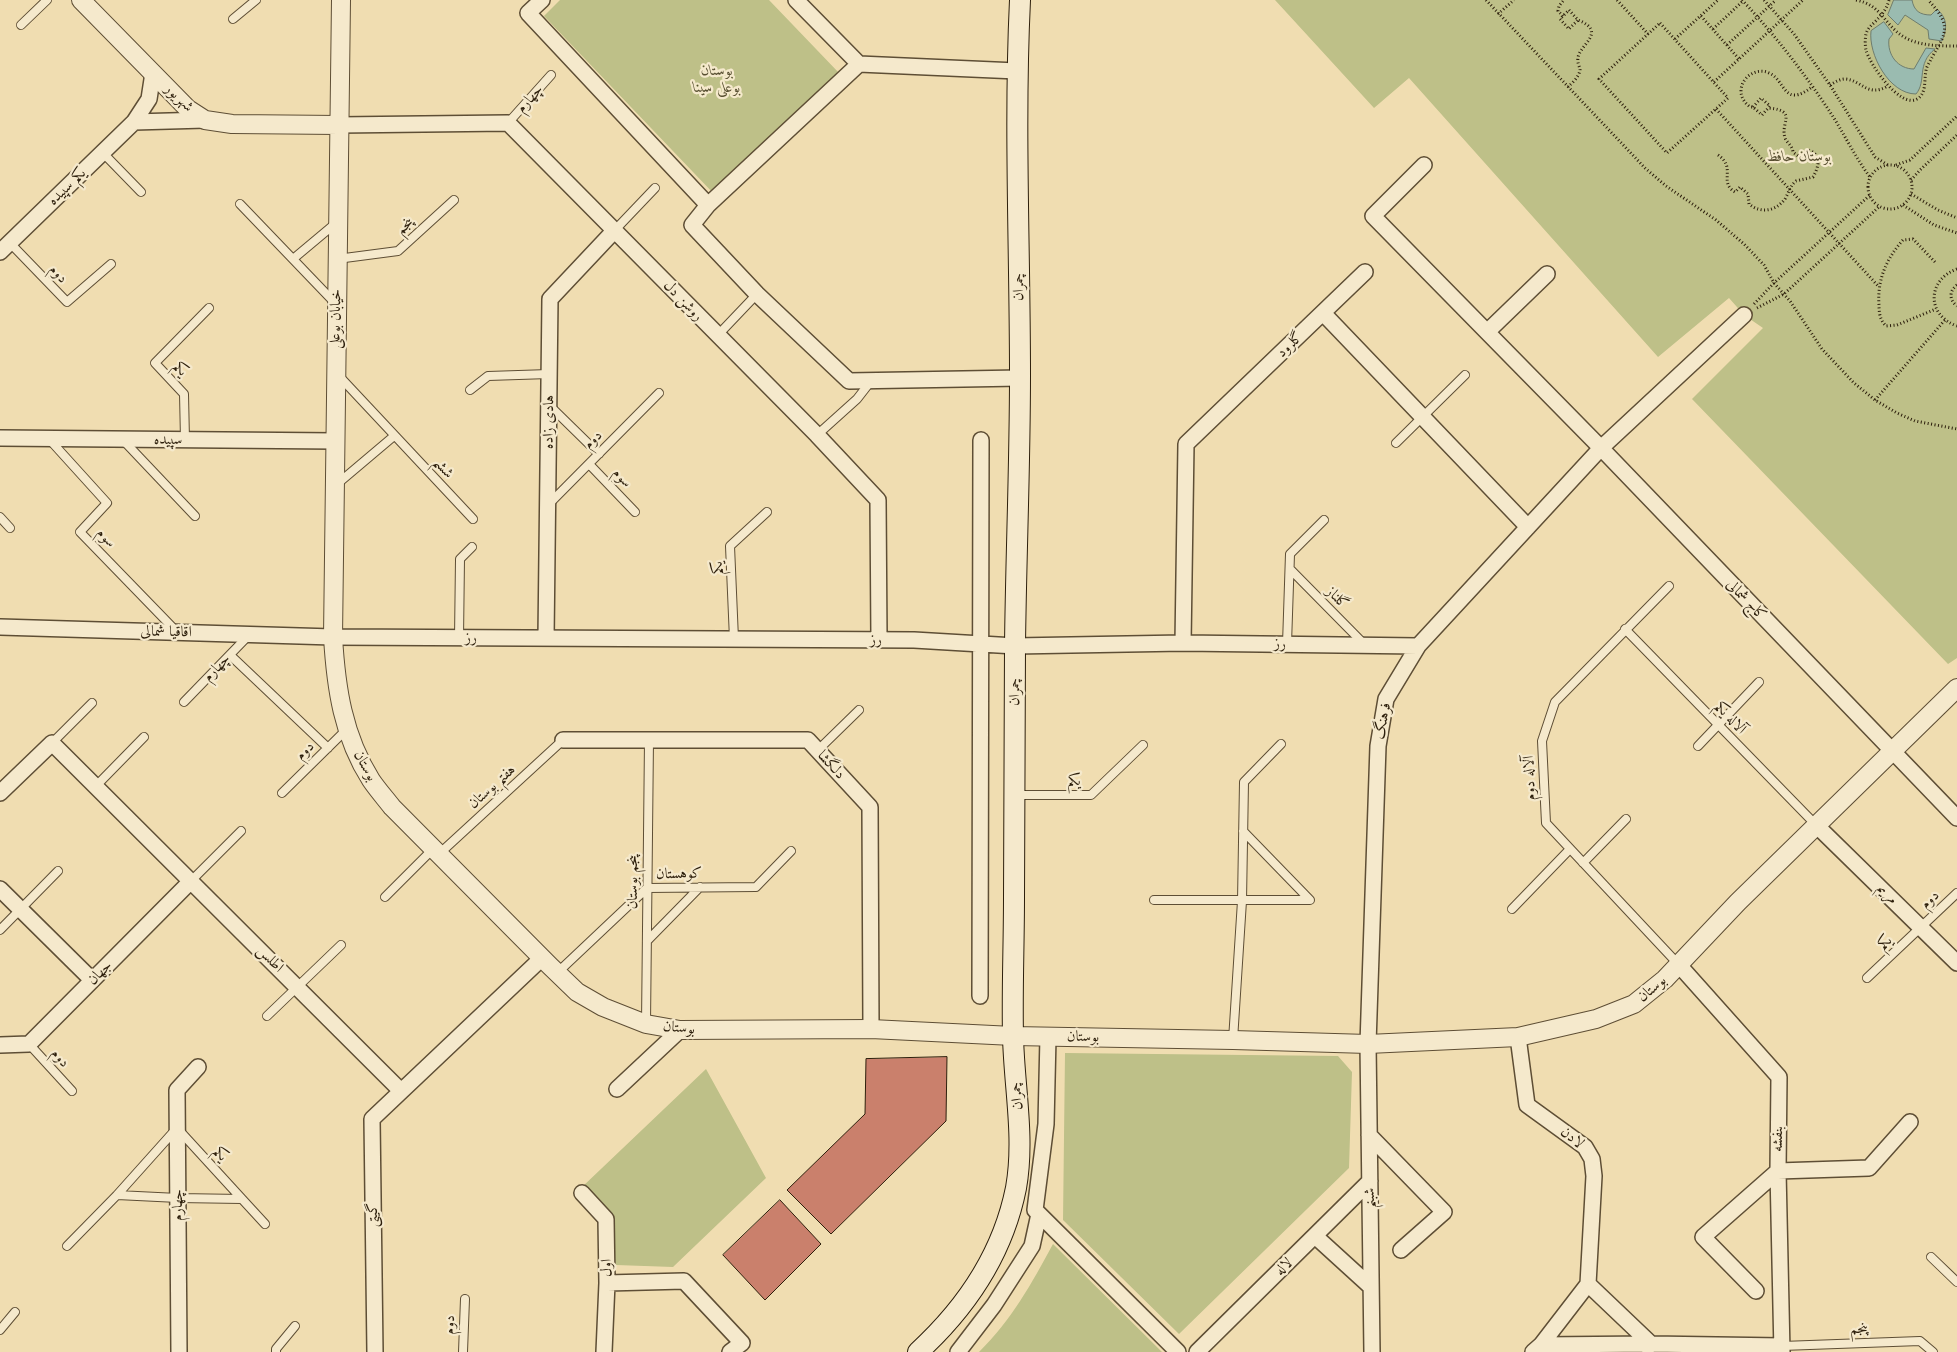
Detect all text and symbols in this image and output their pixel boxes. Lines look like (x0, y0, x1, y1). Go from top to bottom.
park label: بوستان بوعلی سینا (693, 62, 741, 97)
street label: شهریور (161, 80, 197, 116)
street label: چهارم (513, 81, 547, 117)
park label: بوستان حافظ (1767, 148, 1831, 166)
street label: یکم سپیده (44, 165, 90, 209)
street label: پنجم (392, 213, 418, 239)
street label: دوم (45, 261, 71, 287)
street label: چمران (1010, 273, 1028, 301)
street label: روشن دل (659, 277, 707, 325)
street label: خیابان بوعلی (326, 289, 346, 349)
street label: گلرود (1273, 328, 1307, 362)
street label: یکم (169, 358, 191, 380)
street label: هادی زاده (540, 395, 558, 449)
street label: دوم (580, 427, 606, 453)
street label: سپیده (154, 431, 182, 449)
street label: ششم (429, 454, 457, 482)
street label: سوم (608, 464, 636, 492)
street label: سوم (92, 524, 120, 552)
street label: یکم (709, 561, 727, 575)
street label: کاج شمالی (1722, 576, 1770, 624)
street label: گلناز (1322, 583, 1352, 613)
street label: اقاقیا شمالی (140, 623, 192, 641)
street label: رز (465, 629, 477, 647)
street label: رز (870, 631, 882, 649)
street label: رز (1274, 635, 1286, 653)
street label: چهارم (199, 650, 235, 686)
street label: چمران (1006, 678, 1024, 706)
street label: آلاله یکم (1710, 698, 1750, 738)
street label: فرهنگ (1371, 701, 1395, 741)
street label: دوم (292, 738, 318, 764)
street label: دلگشا (813, 747, 849, 783)
street label: بوستان (349, 748, 381, 784)
street label: آلاله دوم (1520, 755, 1540, 801)
street label: هفتم بوستان (465, 761, 519, 813)
street label: یکم (1067, 772, 1081, 790)
street label: پنجم بوستان (624, 855, 642, 909)
street label: کوهستان (656, 865, 702, 883)
street label: مریم (1873, 880, 1901, 908)
street label: دوم (1917, 887, 1943, 913)
street label: یکم (1874, 932, 1896, 954)
street label: اطلس (253, 942, 287, 976)
street label: جهان (84, 957, 116, 989)
street label: بوستان (1634, 972, 1670, 1006)
street label: بوستان (662, 1017, 696, 1039)
street label: بوستان (1067, 1028, 1099, 1046)
street label: دوم (47, 1045, 73, 1071)
street label: چمران (1007, 1081, 1027, 1111)
street label: لادن (1557, 1123, 1587, 1153)
street label: بنفشه (1769, 1126, 1787, 1152)
street label: یکم (209, 1143, 231, 1165)
street label: شبنم (1361, 1188, 1379, 1208)
street label: چهارم (169, 1189, 187, 1221)
street label: گیتی (364, 1203, 382, 1227)
street label: لاله (1271, 1254, 1297, 1280)
street label: اول (598, 1259, 616, 1277)
street label: دوم (441, 1315, 459, 1335)
street label: پنجم (1850, 1320, 1868, 1338)

